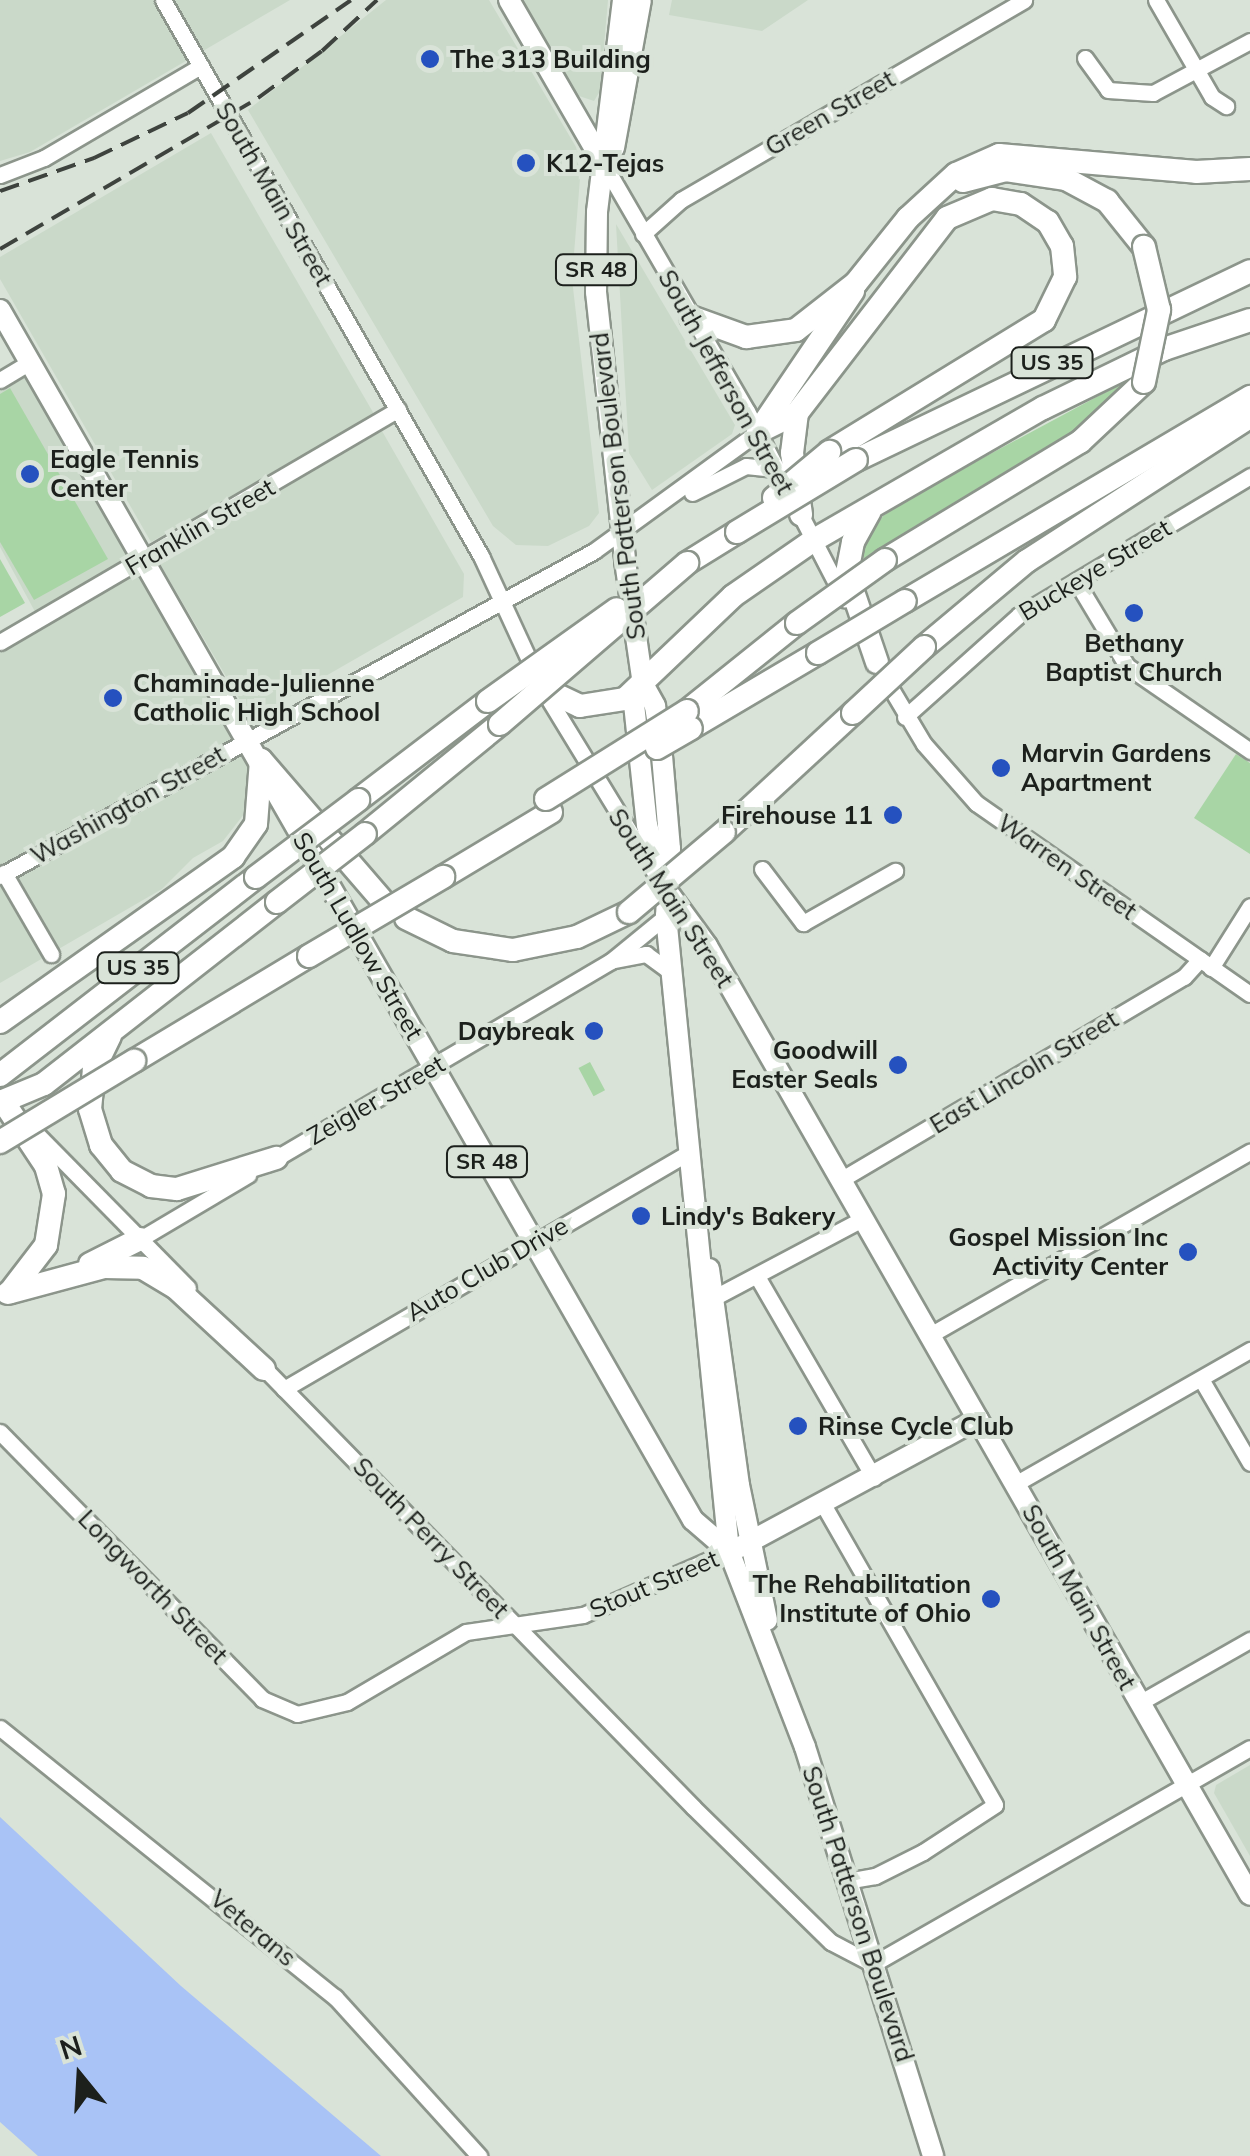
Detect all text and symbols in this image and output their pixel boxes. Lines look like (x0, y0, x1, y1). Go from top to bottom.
place label: The 313 Building (450, 44, 651, 74)
marker: The 313 Building (419, 48, 441, 70)
street label: Green Street (760, 64, 900, 162)
street label: South Main Street (209, 97, 339, 291)
place label: K12-Tejas (546, 148, 664, 178)
marker: K12-Tejas (515, 152, 537, 174)
road number: SR 48 (554, 253, 638, 287)
street label: South Jefferson Street (652, 265, 800, 499)
street label: South Patterson Boulevard (584, 331, 652, 641)
road number: US 35 (1010, 346, 1094, 380)
place label: Eagle Tennis Center (50, 445, 199, 504)
marker: Eagle Tennis Center (19, 463, 41, 485)
street label: Franklin Street (120, 472, 280, 582)
street label: Buckeye Street (1013, 513, 1177, 627)
marker: Bethany Baptist Church (1123, 602, 1145, 624)
place label: Bethany Baptist Church (1045, 629, 1223, 688)
place label: Chaminade-Julienne Catholic High School (133, 669, 380, 728)
marker: Chaminade-Julienne Catholic High School (102, 687, 124, 709)
street label: Washington Street (26, 739, 230, 871)
place label: Marvin Gardens Apartment (1021, 739, 1211, 798)
marker: Marvin Gardens Apartment (990, 757, 1012, 779)
place label: Firehouse 11 (721, 800, 873, 830)
street label: South Main Street (602, 803, 740, 993)
marker: Firehouse 11 (882, 804, 904, 826)
street label: Warren Street (992, 808, 1142, 926)
street label: South Ludlow Street (286, 827, 430, 1045)
road number: US 35 (96, 951, 180, 985)
street label: East Lincoln Street (925, 1004, 1123, 1140)
place label: Daybreak (458, 1016, 574, 1046)
marker: Daybreak (583, 1020, 605, 1042)
place label: Goodwill Easter Seals (731, 1036, 878, 1095)
street label: Zeigler Street (302, 1049, 450, 1151)
marker: Goodwill Easter Seals (887, 1054, 909, 1076)
road number: SR 48 (444, 1145, 530, 1179)
place label: Lindy's Bakery (661, 1201, 835, 1231)
marker: Lindy's Bakery (630, 1205, 652, 1227)
street label: Auto Club Drive (401, 1211, 573, 1327)
place label: Gospel Mission Inc Activity Center (948, 1223, 1168, 1282)
marker: Gospel Mission Inc Activity Center (1177, 1241, 1199, 1263)
place label: Rinse Cycle Club (818, 1411, 1014, 1441)
marker: Rinse Cycle Club (787, 1415, 809, 1437)
street label: South Perry Street (347, 1452, 515, 1624)
street label: South Main Street (1016, 1499, 1142, 1695)
street label: Longworth Street (72, 1504, 234, 1670)
street label: Stout Street (585, 1543, 723, 1625)
place label: The Rehabilitation Institute of Ohio (752, 1570, 971, 1629)
marker: The Rehabilitation Institute of Ohio (980, 1588, 1002, 1610)
street label: South Patterson Boulevard (796, 1762, 920, 2066)
street label: Veterans (204, 1883, 302, 1973)
north arrow (30, 2026, 130, 2126)
text: N (55, 2027, 86, 2067)

